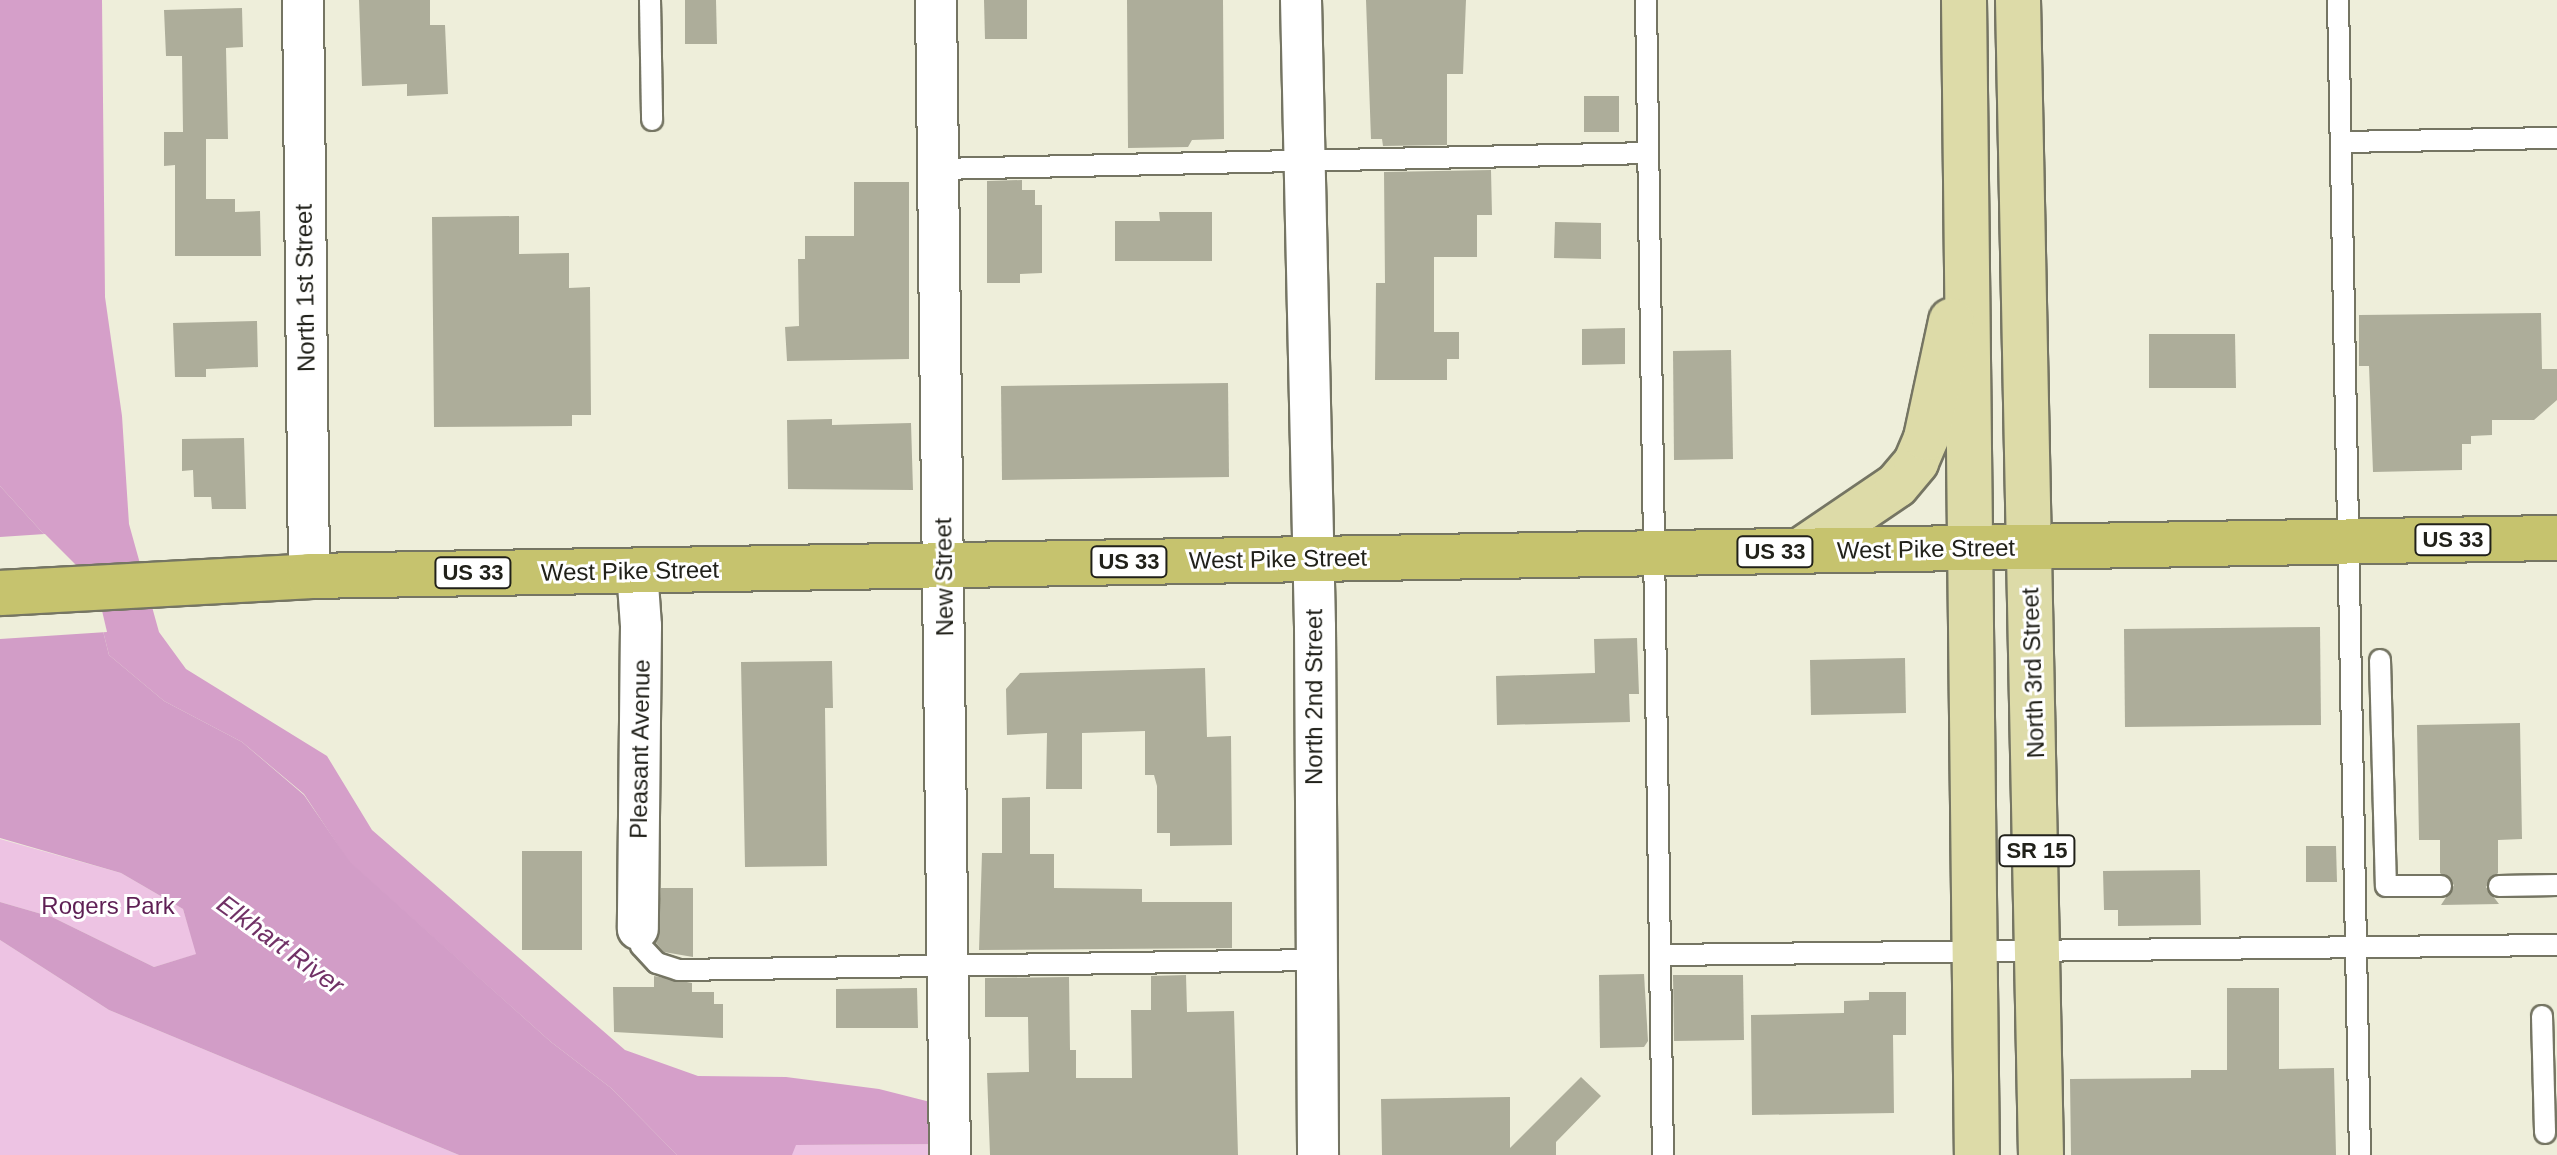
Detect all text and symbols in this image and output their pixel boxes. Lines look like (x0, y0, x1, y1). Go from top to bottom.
street label: North 1st Street (289, 204, 321, 372)
street label: New Street (929, 517, 959, 637)
road number: US 33 (2413, 522, 2493, 558)
street label: West Pike Street (1837, 533, 2015, 565)
road number: US 33 (1735, 534, 1815, 570)
street label: West Pike Street (1189, 543, 1367, 575)
road number: US 33 (1089, 544, 1169, 580)
road number: US 33 (433, 555, 513, 591)
street label: West Pike Street (541, 555, 719, 587)
street label: North 3rd Street (2016, 587, 2050, 759)
street label: North 2nd Street (1300, 609, 1328, 785)
street label: Pleasant Avenue (624, 658, 656, 840)
road number: SR 15 (1997, 833, 2077, 869)
water label: Elkhart River (211, 889, 349, 1001)
park label: Rogers Park (41, 892, 175, 920)

